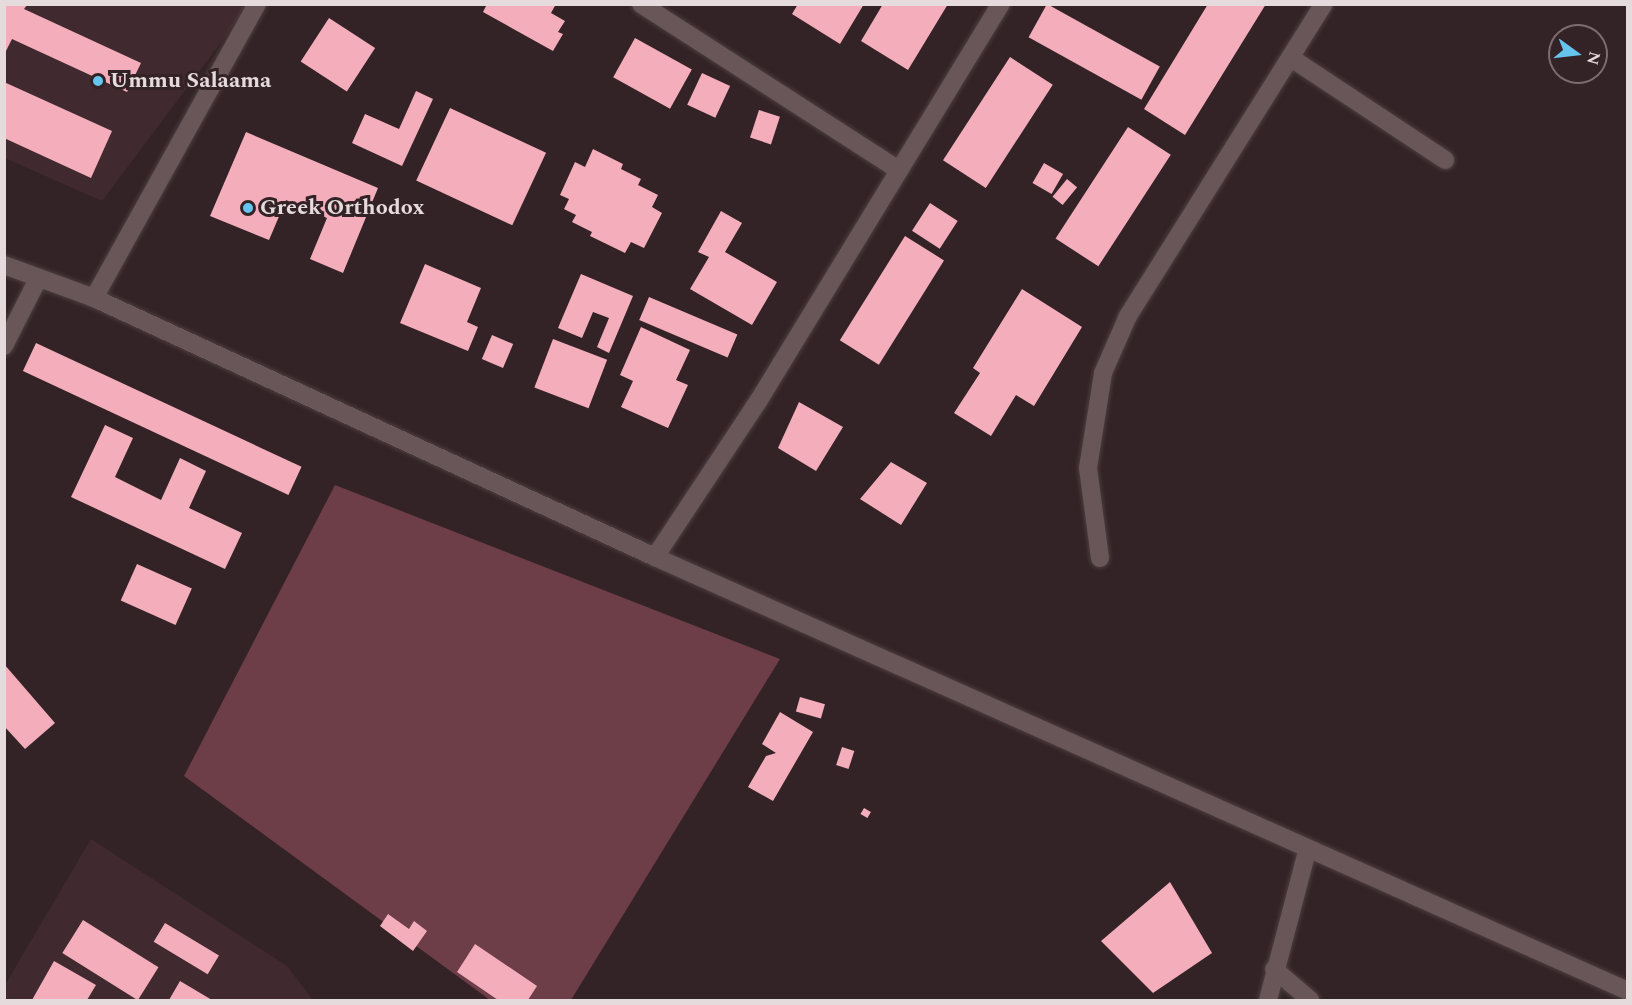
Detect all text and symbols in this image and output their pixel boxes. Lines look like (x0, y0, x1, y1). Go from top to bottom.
north arrow (1548, 24, 1608, 84)
text: N (1580, 49, 1607, 68)
place label: Ummu Salaama (110, 68, 271, 94)
marker: Ummu Salaama (91, 74, 105, 88)
place label: Greek Orthodox (260, 195, 425, 221)
marker: Greek Orthodox (241, 201, 255, 215)

